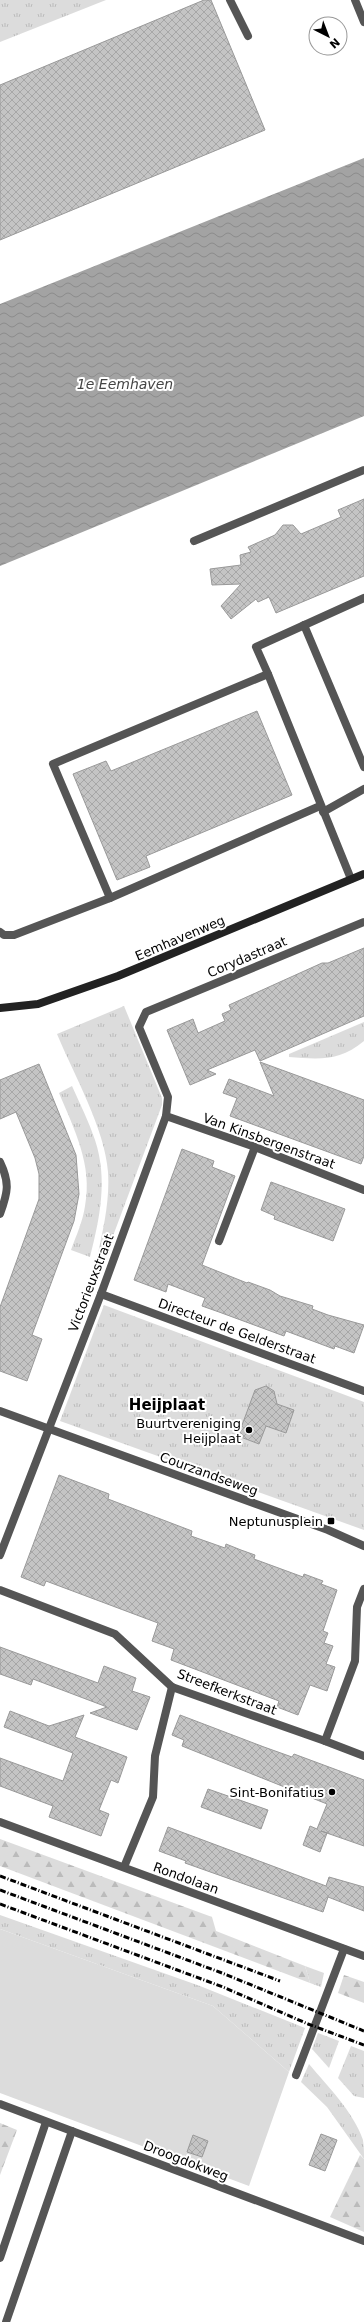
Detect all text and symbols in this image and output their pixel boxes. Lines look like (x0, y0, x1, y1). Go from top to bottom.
north arrow (308, 16, 348, 56)
text: N (327, 35, 342, 51)
water label: 1e Eemhaven (77, 376, 173, 392)
street label: Eemhavenweg (133, 912, 227, 964)
street label: Corydastraat (205, 934, 289, 980)
street label: Van Kinsbergenstraat (201, 1110, 337, 1172)
street label: Victorieuxstraat (65, 1232, 117, 1334)
street label: Directeur de Gelderstraat (156, 1295, 318, 1367)
district label: Heijplaat (129, 1396, 205, 1414)
place label: Buurtvereniging Heijplaat (136, 1416, 241, 1446)
marker: Buurtvereniging Heijplaat (244, 1425, 254, 1435)
street label: Courzandseweg (158, 1449, 260, 1499)
place label: Neptunusplein (229, 1514, 323, 1529)
marker: Neptunusplein (326, 1516, 336, 1526)
street label: Streefkerkstraat (175, 1666, 279, 1718)
place label: Sint-Bonifatius (230, 1785, 324, 1800)
marker: Sint-Bonifatius (327, 1787, 337, 1797)
street label: Rondolaan (151, 1859, 221, 1897)
street label: Droogdokweg (141, 2138, 231, 2184)

